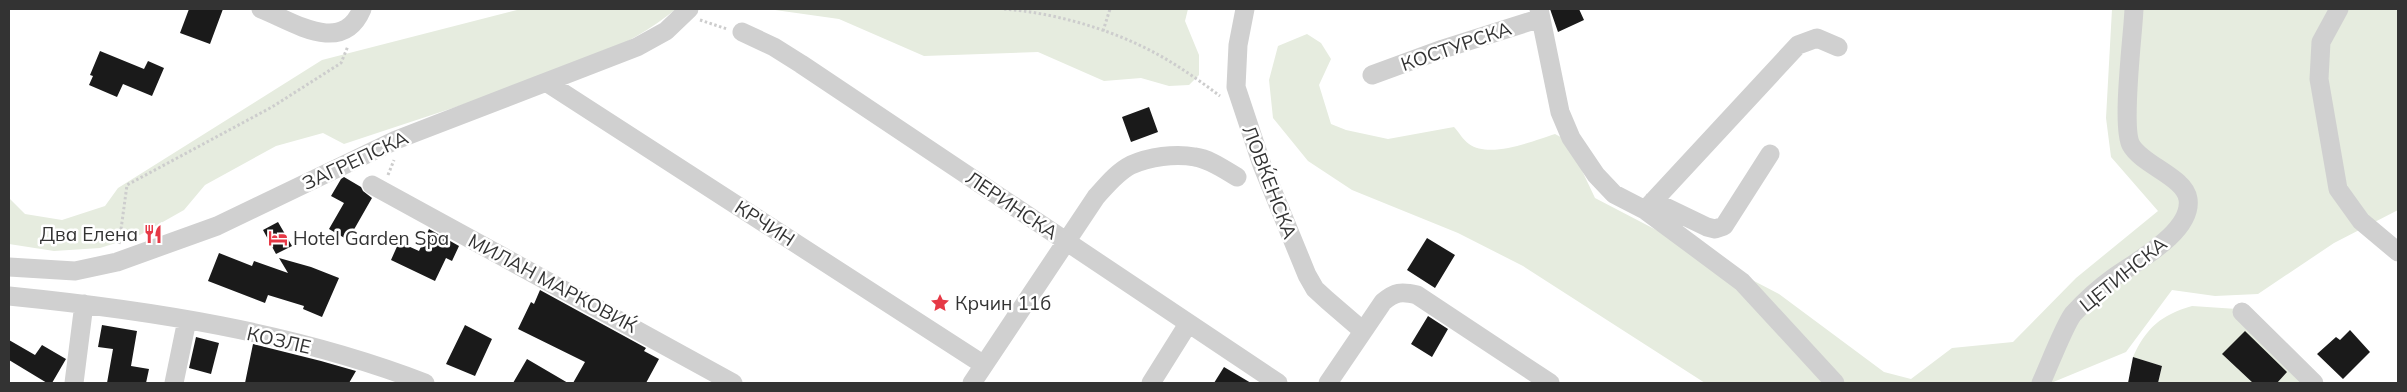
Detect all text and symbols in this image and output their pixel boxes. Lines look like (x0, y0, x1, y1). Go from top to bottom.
street label: КОСТУРСКА (1398, 16, 1514, 76)
street label: ЛОВЌЕНСКА (1237, 122, 1303, 242)
street label: ЗАГРЕПСКА (298, 125, 412, 195)
street label: ЛЕРИНСКА (961, 165, 1063, 245)
street label: КРЧИН (730, 195, 800, 251)
place label: Два Елена (40, 222, 138, 246)
restaurant icon: Два Елена (142, 223, 164, 245)
place label: Hotel Garden Spa (293, 226, 449, 250)
hotel icon: Hotel Garden Spa (267, 227, 289, 249)
street label: МИЛАН МАРКОВИЌ (464, 228, 642, 338)
street label: ЦЕТИНСКА (2074, 231, 2172, 317)
place label: Крчин 11б (955, 291, 1051, 315)
place icon: Крчин 11б (929, 292, 951, 314)
street label: КОЗЛЕ (245, 321, 313, 359)

